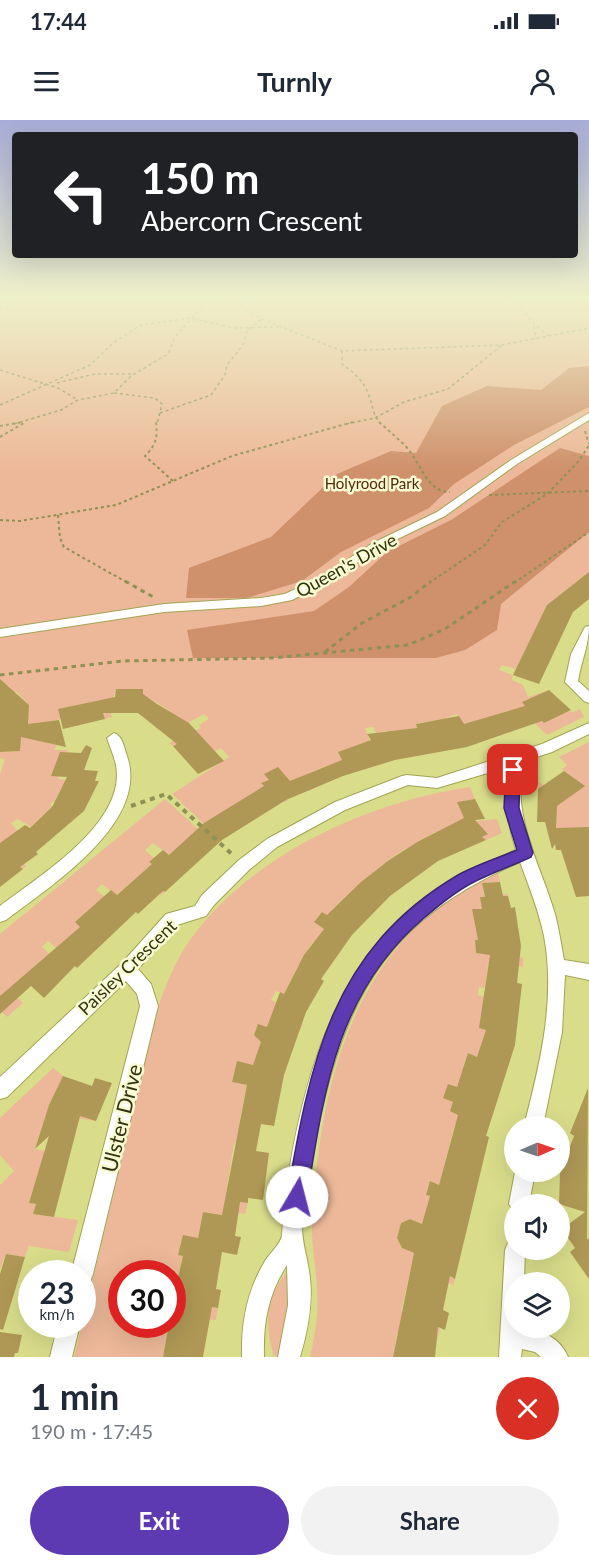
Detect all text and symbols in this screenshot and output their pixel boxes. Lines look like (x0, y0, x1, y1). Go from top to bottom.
text: 17:44 (30, 8, 87, 35)
icon: menu (30, 65, 63, 98)
text: Turnly (257, 65, 332, 98)
icon: person (526, 65, 559, 98)
text: 150 m (141, 153, 259, 203)
icon: left (42, 156, 120, 234)
text: Abercorn Crescent (141, 204, 362, 237)
park label: Holyrood Park (325, 474, 420, 492)
street label: Queen's Drive (292, 528, 400, 602)
pin (487, 744, 538, 795)
icon: arrive (496, 753, 529, 786)
street label: Paisley Crescent (73, 914, 181, 1019)
street label: Ulster Drive (96, 1061, 146, 1175)
north arrow (504, 1116, 570, 1182)
map controls (504, 1116, 570, 1338)
position arrow (265, 1165, 329, 1229)
button: sound (504, 1194, 570, 1260)
speed limit sign: 30 (108, 1260, 186, 1338)
button: layers (504, 1272, 570, 1338)
text: 23 (40, 1274, 74, 1310)
text: km/h (39, 1305, 75, 1323)
text: 1 min (30, 1374, 119, 1418)
button: close (496, 1377, 559, 1440)
text: 190 m · 17:45 (30, 1419, 153, 1443)
button: Exit (30, 1486, 289, 1555)
button: Share (301, 1486, 559, 1555)

